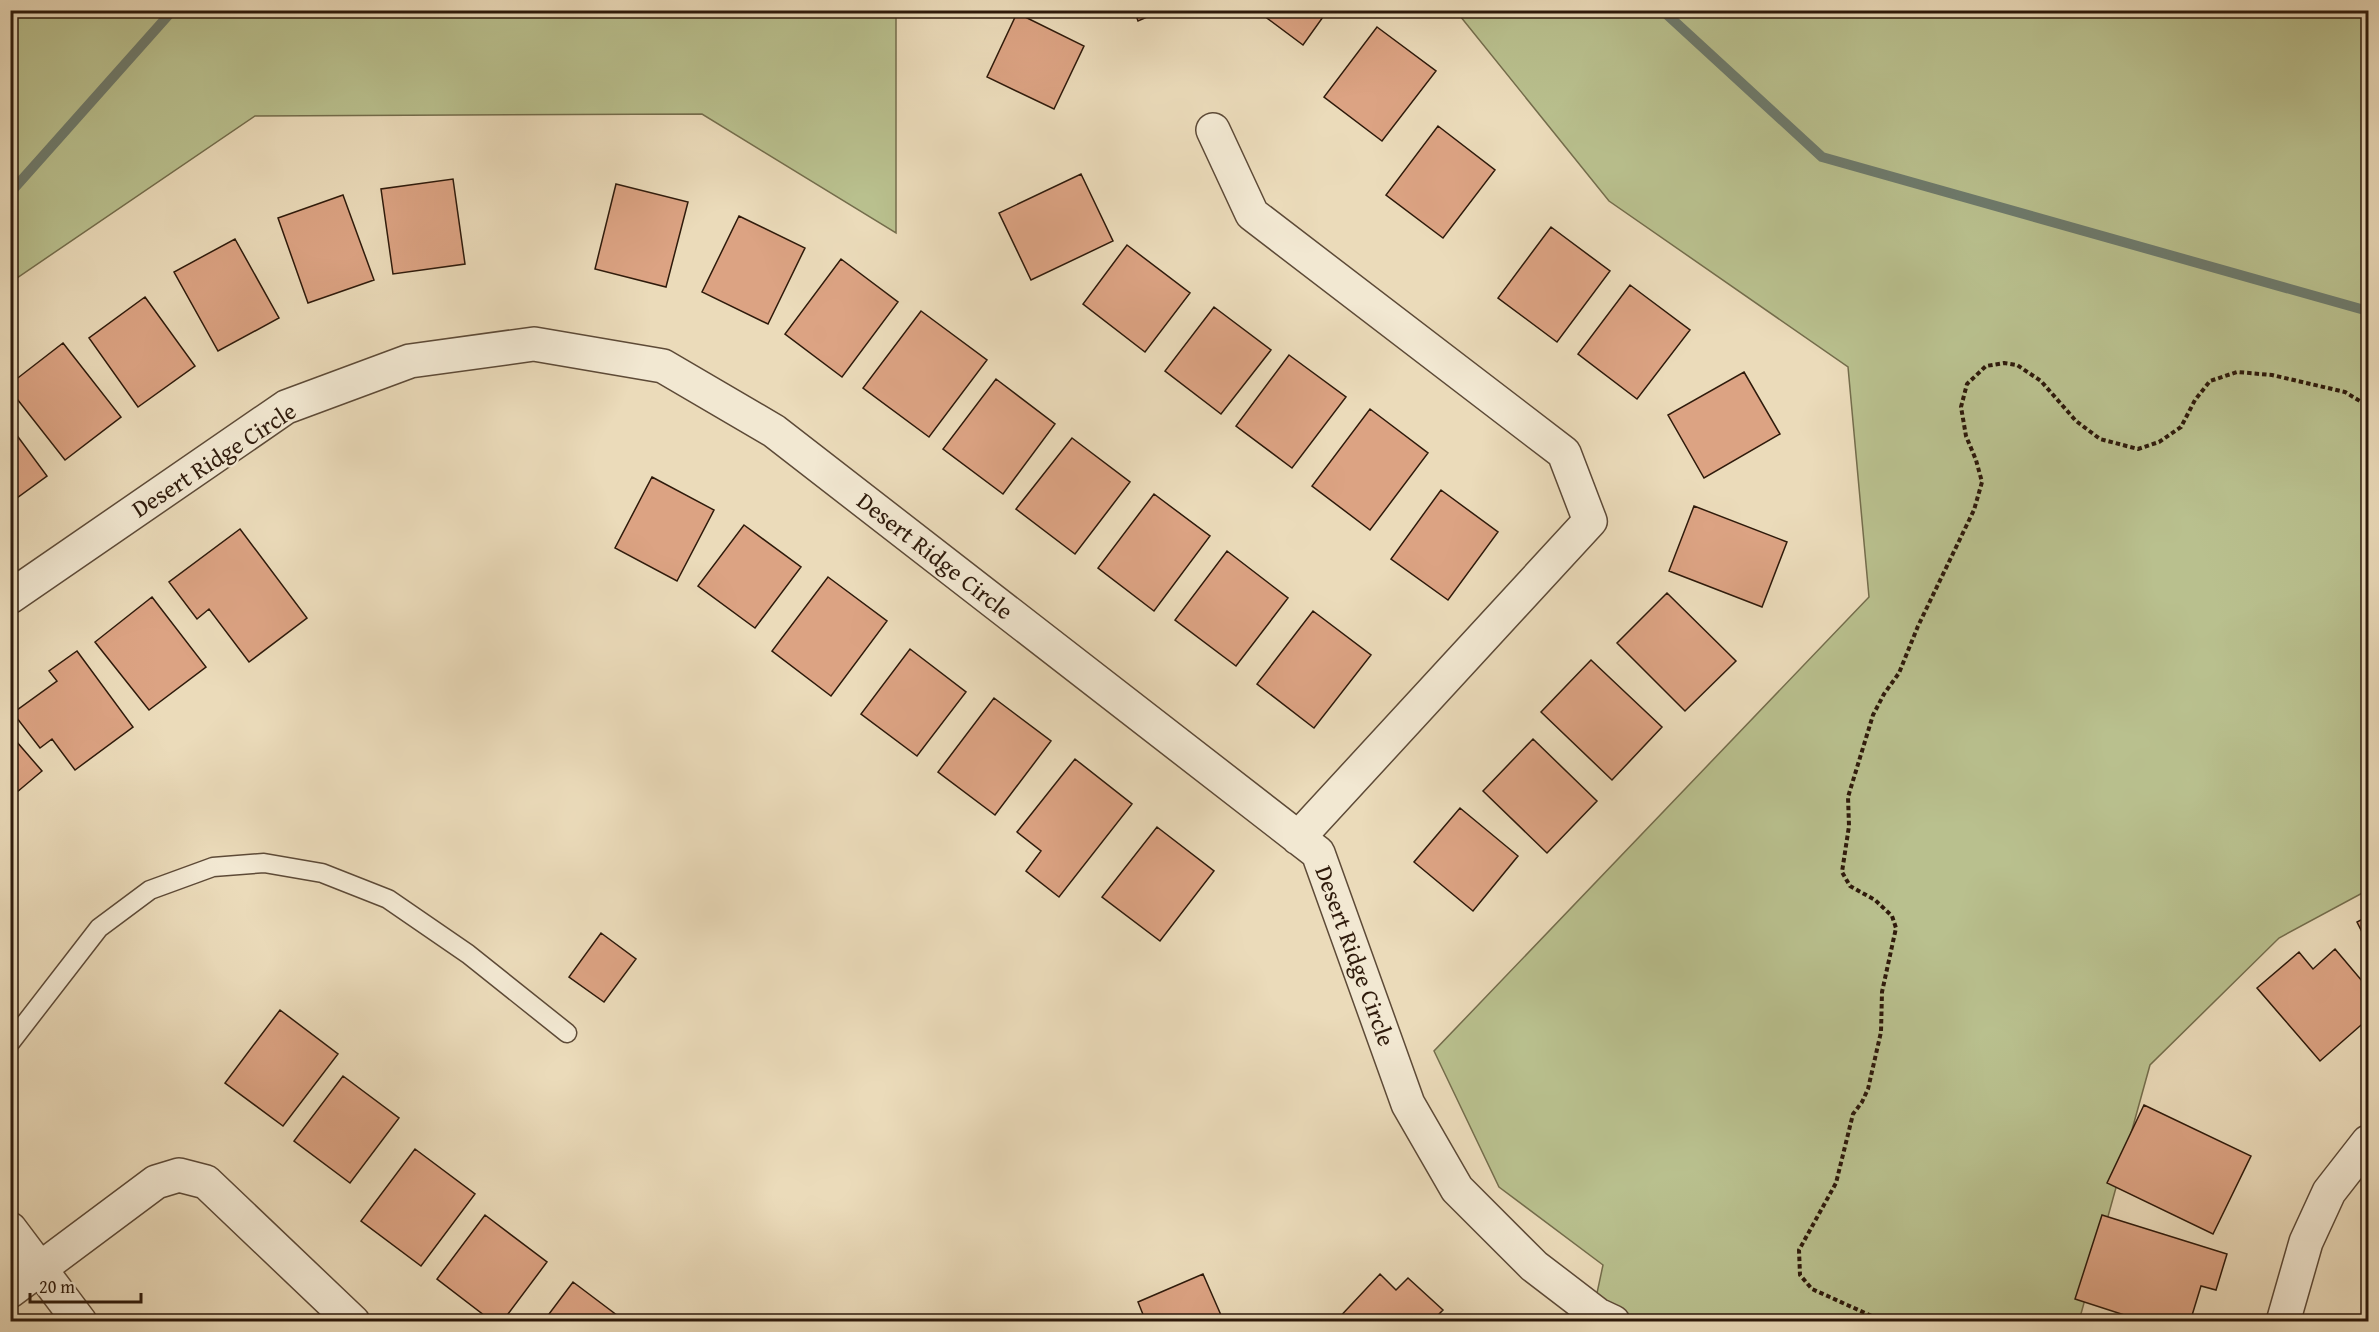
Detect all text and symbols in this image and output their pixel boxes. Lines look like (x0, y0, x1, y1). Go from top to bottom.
street label: Desert Ridge Circle (125, 393, 303, 526)
street label: Desert Ridge Circle (850, 483, 1021, 628)
street label: Desert Ridge Circle (1307, 861, 1404, 1051)
scale bar (30, 1266, 141, 1304)
text: 20 m (39, 1273, 75, 1300)

